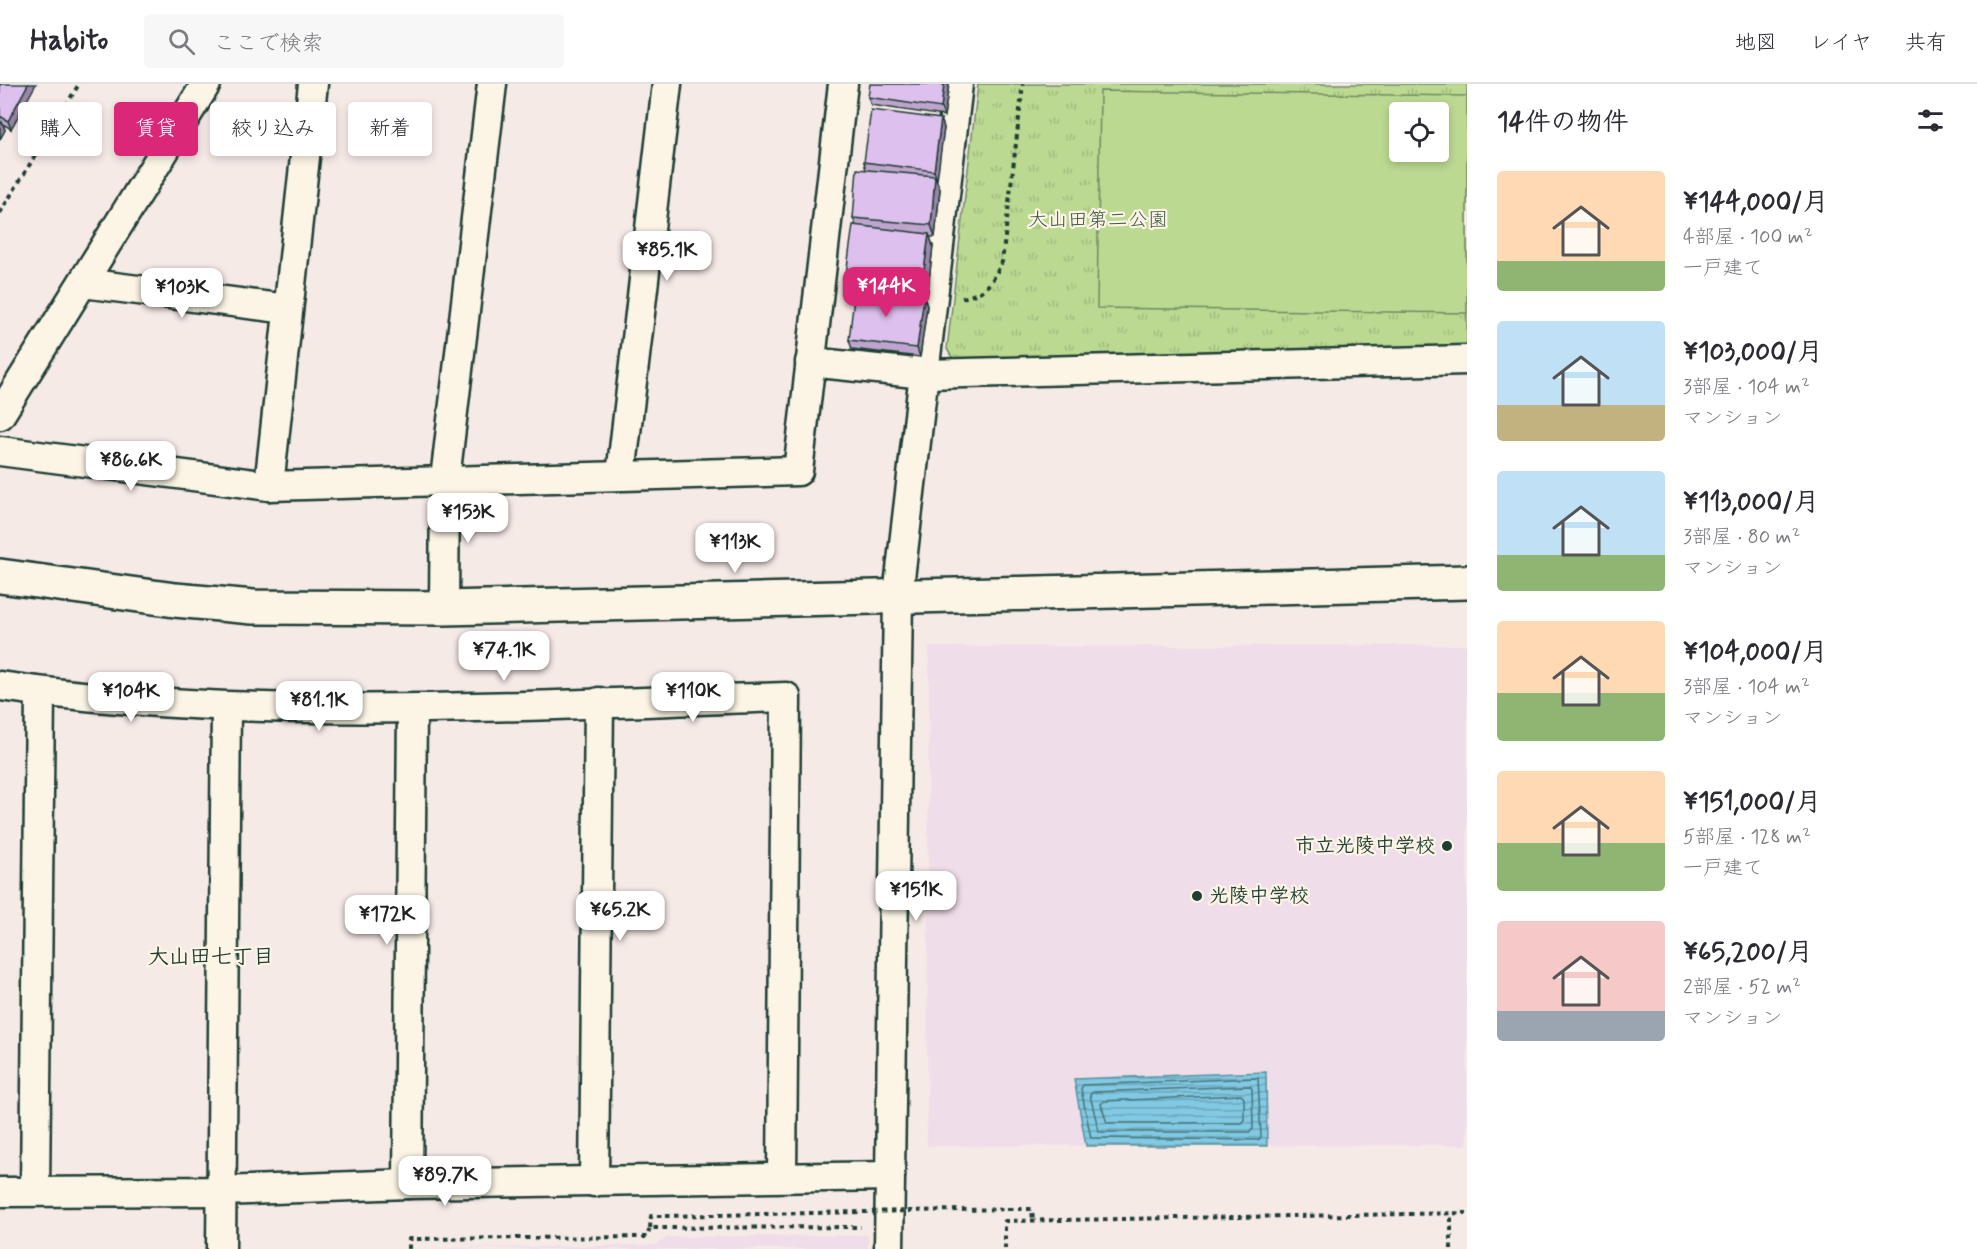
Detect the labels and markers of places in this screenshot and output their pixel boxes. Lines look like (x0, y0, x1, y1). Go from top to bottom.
pin: ¥85.1K (618, 231, 716, 282)
pin: ¥144K (844, 267, 928, 318)
pin: ¥103K (140, 268, 224, 319)
pin: ¥86.6K (82, 441, 180, 492)
pin: ¥153K (426, 493, 510, 544)
pin: ¥113K (693, 523, 777, 574)
pin: ¥74.1K (455, 631, 553, 682)
pin: ¥104K (89, 672, 173, 723)
pin: ¥110K (651, 672, 735, 723)
pin: ¥81.1K (270, 681, 368, 732)
place label: 市立光陵中学校 (1295, 833, 1435, 860)
marker: 市立光陵中学校 (1440, 839, 1454, 853)
pin: ¥151K (874, 871, 958, 922)
place label: 光陵中学校 (1209, 883, 1309, 910)
marker: 光陵中学校 (1190, 889, 1204, 903)
pin: ¥65.2K (571, 891, 669, 942)
pin: ¥172K (345, 895, 429, 946)
pin: ¥89.7K (396, 1156, 494, 1207)

